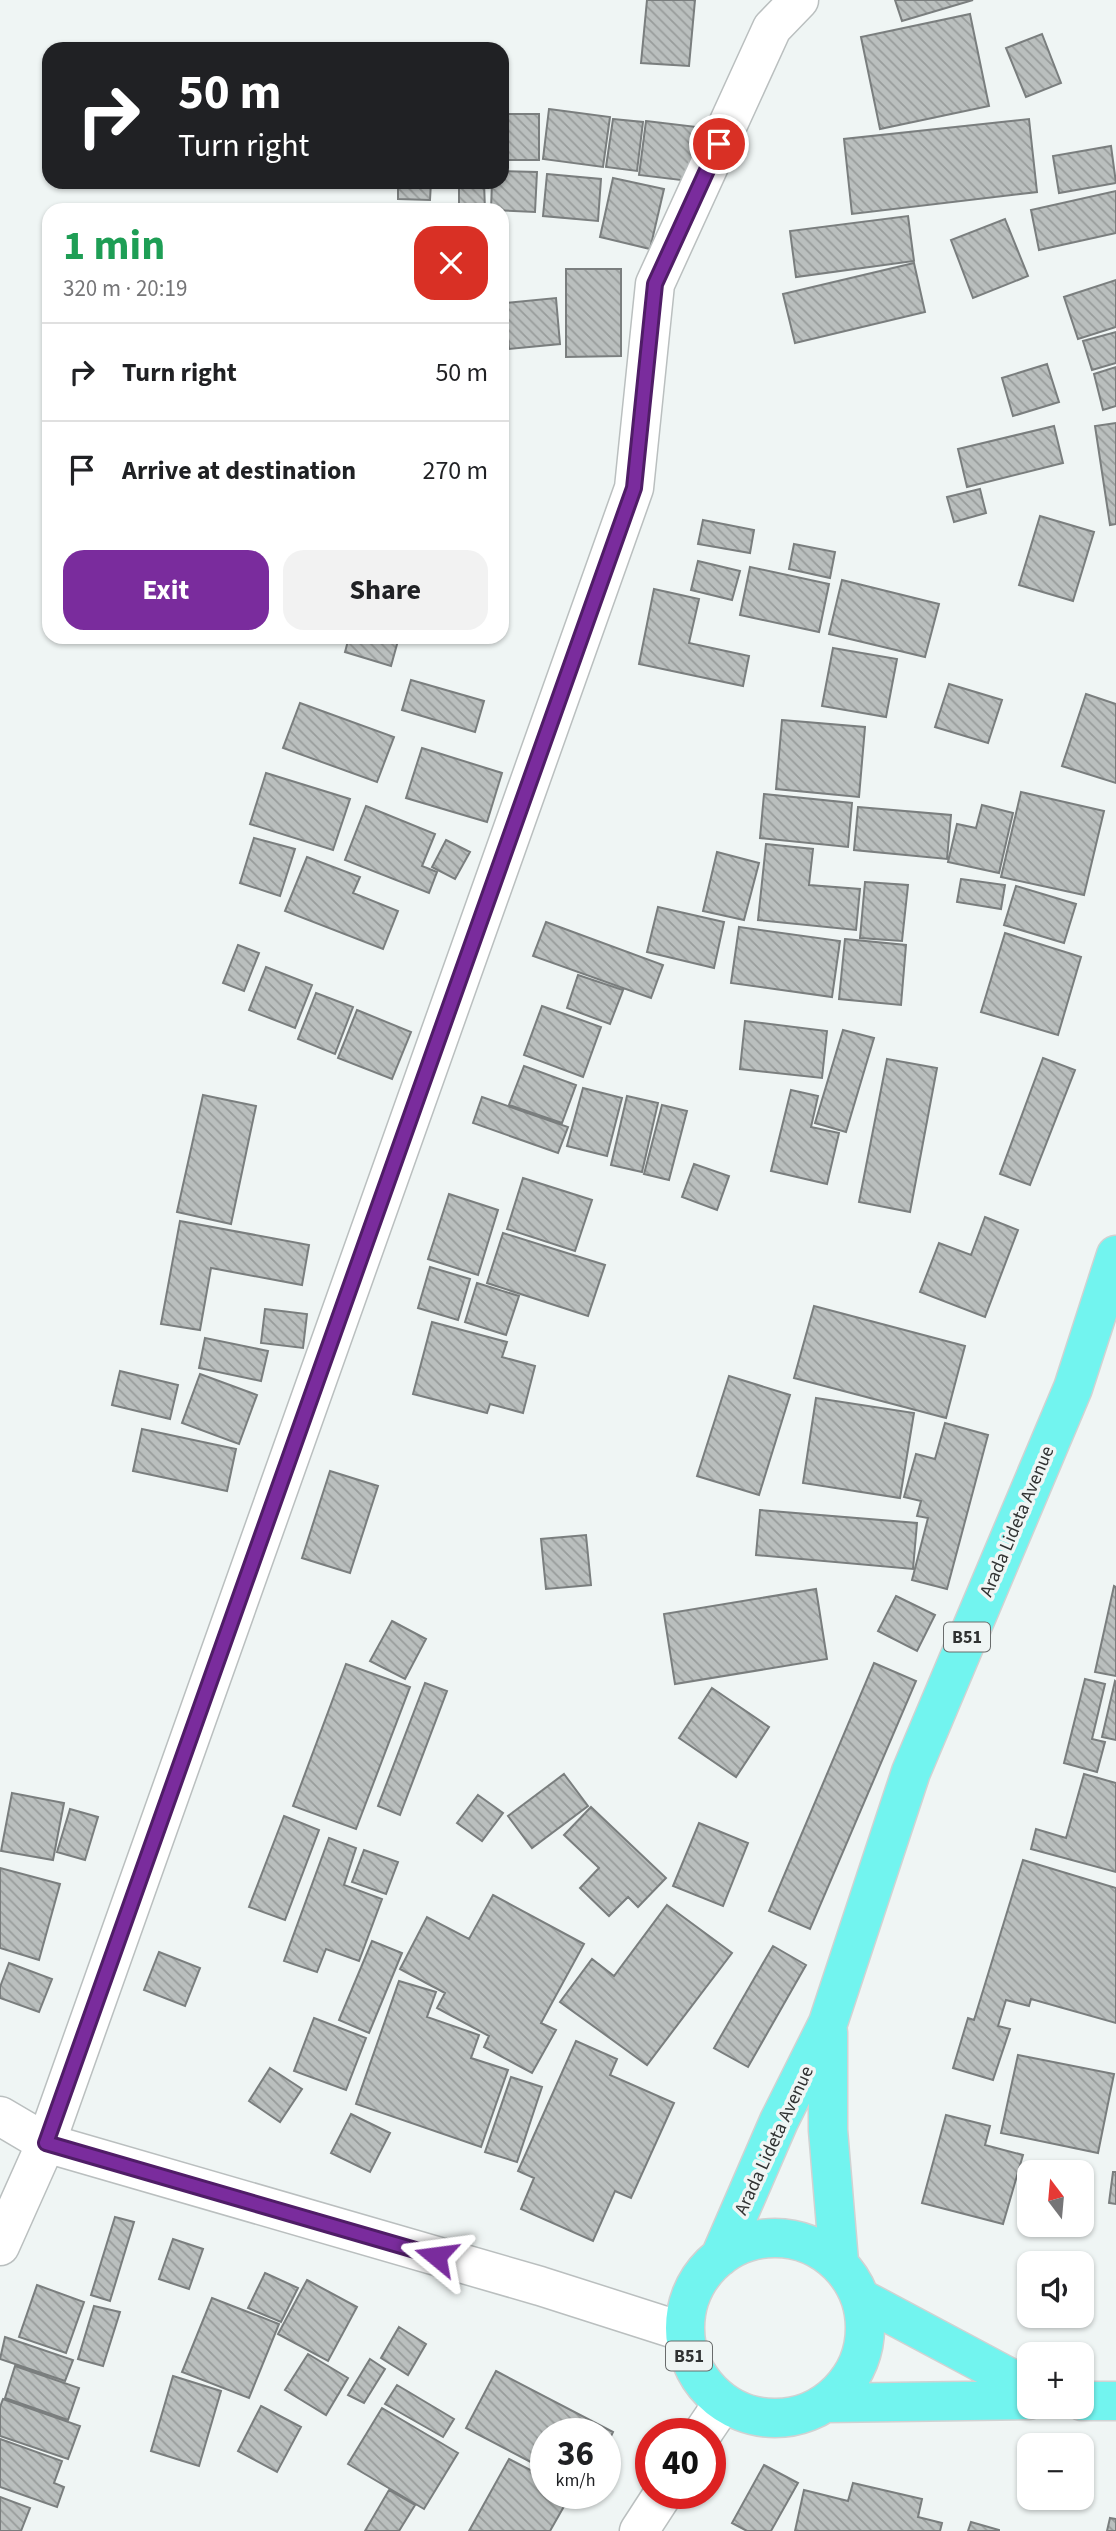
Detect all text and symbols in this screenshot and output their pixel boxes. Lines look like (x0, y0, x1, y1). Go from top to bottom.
text: 50 m (178, 58, 282, 128)
icon: right (63, 70, 154, 161)
pin (689, 114, 749, 174)
text: Turn right (178, 123, 309, 169)
icon: arrive (700, 125, 738, 163)
text: 1 min (63, 216, 165, 276)
button: close (414, 226, 488, 300)
text: 320 m · 20:19 (63, 272, 187, 305)
icon: right (63, 353, 101, 391)
text: Turn right (122, 354, 237, 391)
text: 50 m (435, 354, 488, 391)
icon: arrive (63, 451, 101, 489)
text: Arrive at destination (122, 452, 356, 489)
text: 270 m (422, 452, 488, 489)
button: Exit (63, 550, 269, 630)
button: Share (283, 550, 488, 630)
street label: Arada Lideta Avenue (973, 1442, 1061, 1601)
road number: B51 (944, 1622, 990, 1652)
street label: Arada Lideta Avenue (728, 2062, 821, 2220)
north arrow (1017, 2160, 1094, 2236)
map controls (1017, 2160, 1094, 2510)
position arrow (399, 2219, 473, 2293)
button: sound (1017, 2251, 1094, 2328)
road number: B51 (666, 2342, 712, 2370)
button: + (1017, 2342, 1094, 2419)
speed limit sign: 40 (635, 2418, 726, 2509)
text: 36 (557, 2429, 594, 2479)
button: − (1017, 2433, 1094, 2510)
text: km/h (556, 2468, 595, 2493)

